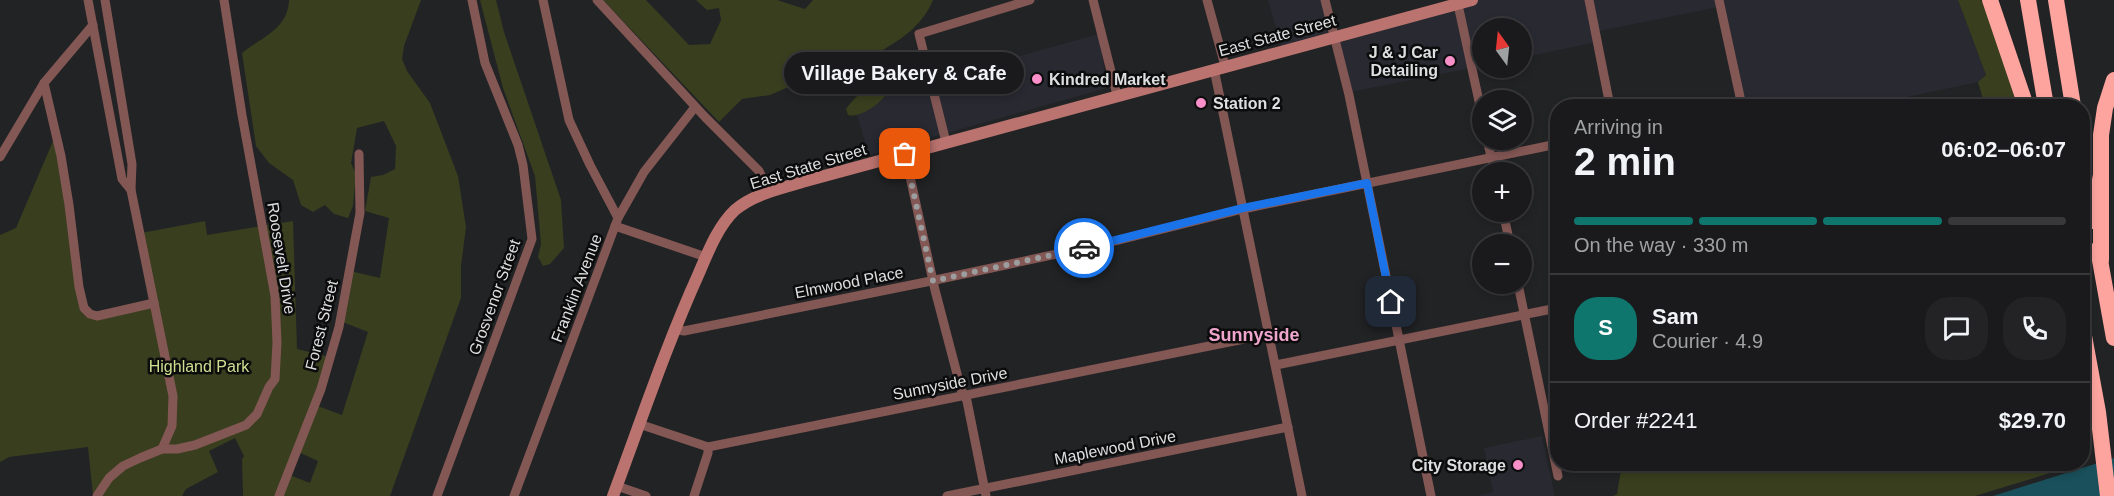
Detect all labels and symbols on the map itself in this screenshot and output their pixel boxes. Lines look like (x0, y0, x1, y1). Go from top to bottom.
street label: East State Street (1217, 11, 1338, 59)
north arrow (1472, 18, 1532, 78)
place label: J & J Car Detailing (1369, 44, 1438, 79)
callout: Village Bakery & Cafe (785, 52, 1025, 94)
marker: J & J Car Detailing (1443, 54, 1457, 68)
place label: Kindred Market (1049, 71, 1166, 88)
marker: Kindred Market (1030, 72, 1044, 86)
place label: Station 2 (1213, 95, 1281, 112)
marker: Station 2 (1194, 96, 1208, 110)
pin (879, 128, 930, 179)
street label: East State Street (748, 141, 869, 192)
street label: Roosevelt Drive (264, 201, 299, 315)
courier (1054, 218, 1114, 278)
street label: Franklin Avenue (548, 232, 605, 345)
street label: Grosvenor Street (466, 237, 523, 357)
street label: Elmwood Place (793, 264, 905, 301)
pin (1365, 276, 1416, 327)
street label: Forest Street (302, 278, 341, 372)
district label: Sunnyside (1208, 325, 1300, 345)
park label: Highland Park (149, 358, 250, 375)
street label: Sunnyside Drive (891, 364, 1009, 403)
street label: Maplewood Drive (1053, 427, 1177, 468)
place label: City Storage (1412, 457, 1506, 474)
marker: City Storage (1511, 458, 1525, 472)

